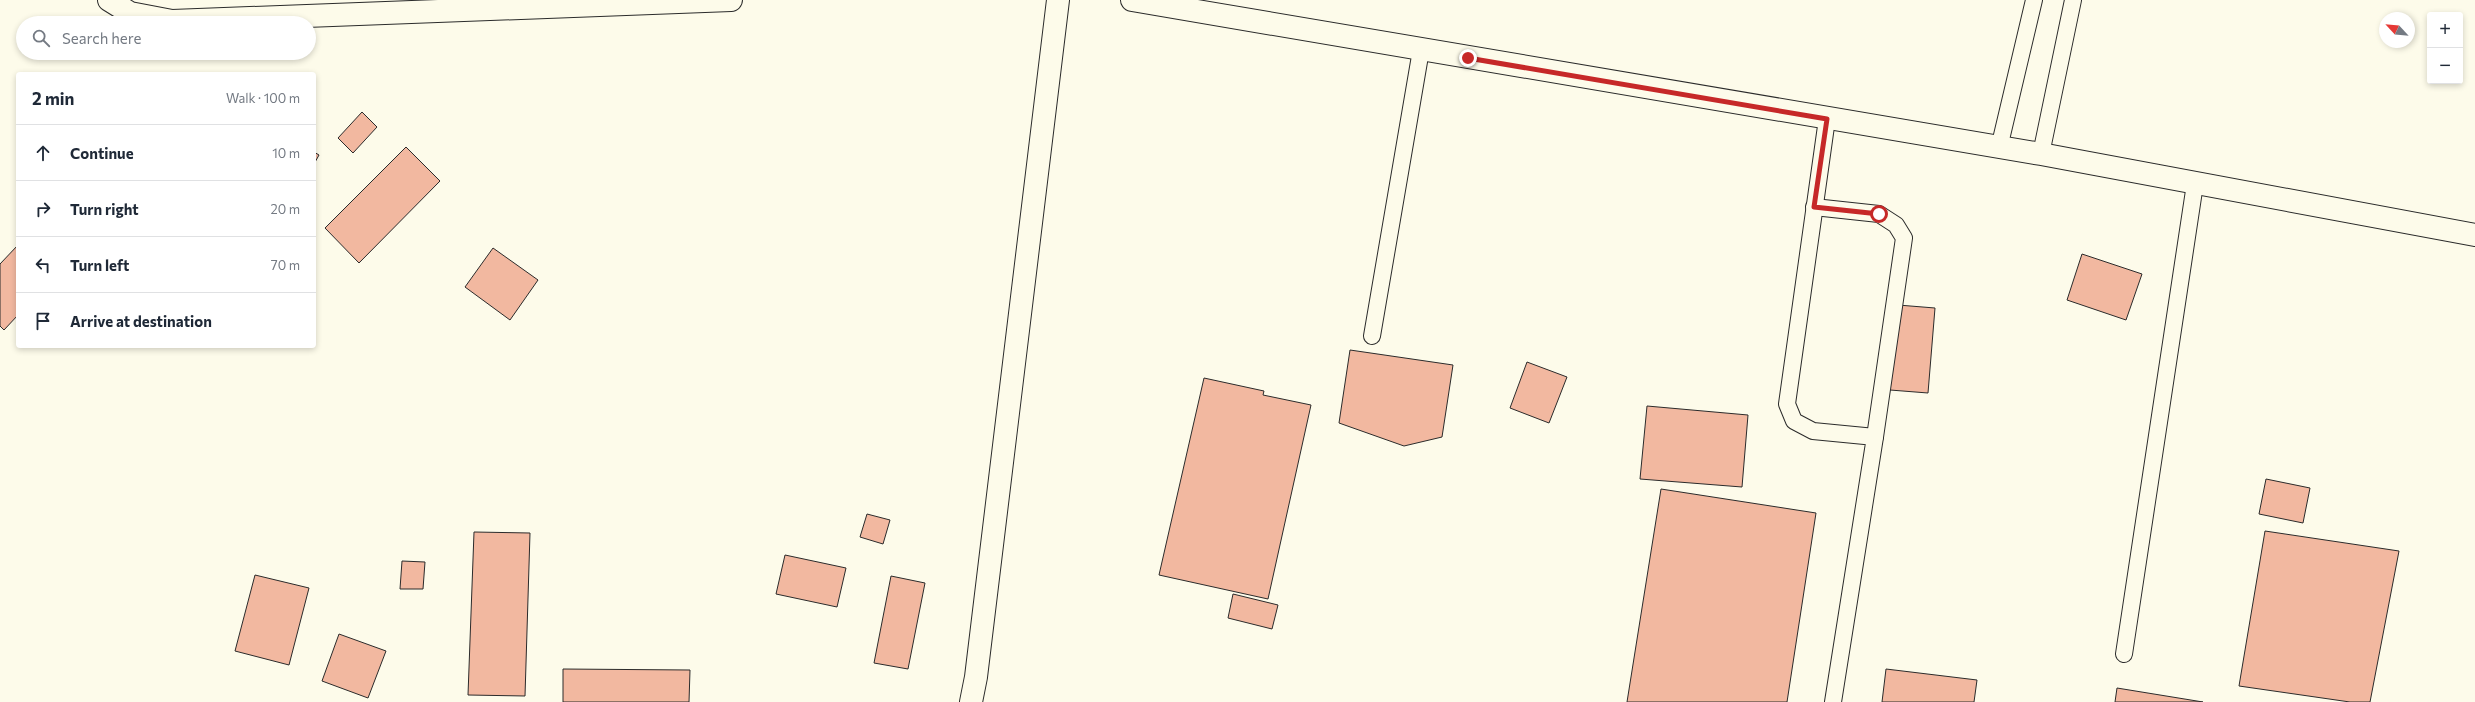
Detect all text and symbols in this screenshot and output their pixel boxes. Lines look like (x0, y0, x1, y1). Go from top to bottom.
north arrow (2379, 12, 2415, 48)
map controls (2427, 12, 2463, 84)
button: + (2427, 12, 2463, 48)
search box (16, 16, 316, 60)
icon: search (30, 27, 52, 49)
text: Search here (62, 29, 141, 47)
button: − (2427, 48, 2463, 84)
route end (1459, 49, 1477, 67)
text: 2 min (32, 88, 74, 109)
text: Walk · 100 m (226, 90, 300, 106)
icon: ahead (32, 142, 54, 164)
text: Continue (70, 144, 134, 162)
text: 10 m (272, 145, 300, 161)
icon: right (32, 198, 54, 220)
text: Turn right (70, 200, 139, 218)
text: 20 m (271, 201, 300, 217)
route start (1870, 205, 1888, 223)
icon: left (32, 254, 54, 276)
text: Turn left (70, 256, 129, 274)
text: 70 m (271, 257, 300, 273)
icon: arrive (32, 310, 54, 332)
text: Arrive at destination (70, 312, 212, 330)

